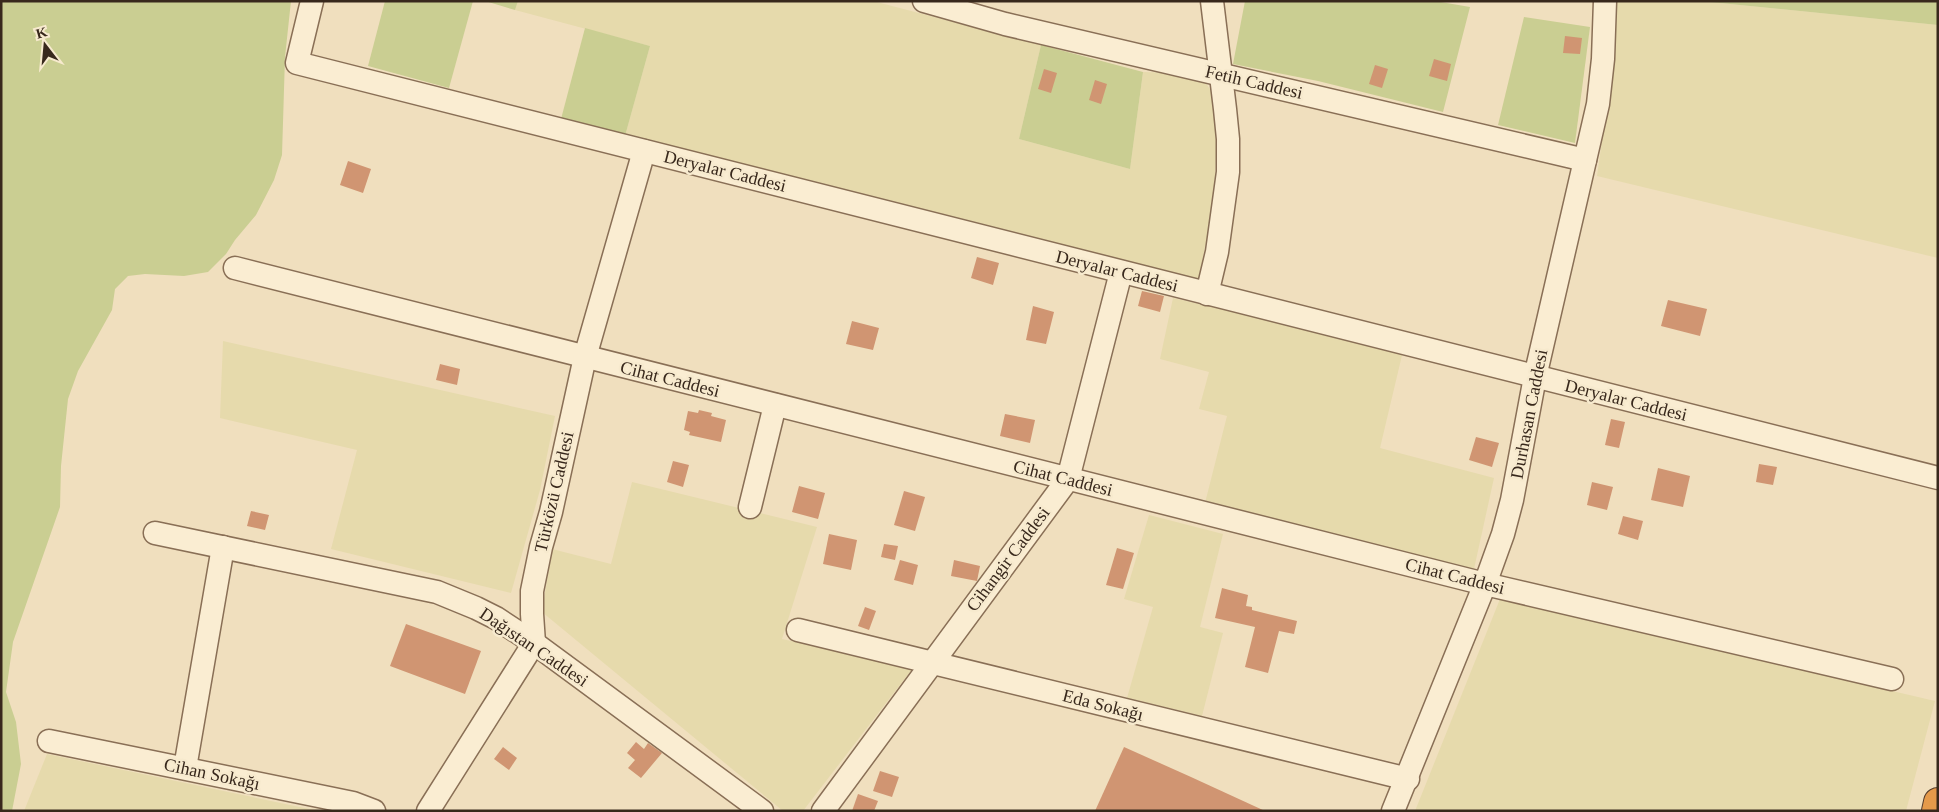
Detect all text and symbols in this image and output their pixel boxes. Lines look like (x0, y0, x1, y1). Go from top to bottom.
north arrow (20, 20, 70, 70)
text: K (34, 24, 49, 42)
street label: Fetih Caddesi (1203, 61, 1305, 103)
street label: Deryalar Caddesi (662, 146, 788, 196)
street label: Deryalar Caddesi (1054, 246, 1180, 296)
street label: Durhasan Caddesi (1507, 348, 1551, 480)
street label: Cihat Caddesi (618, 357, 722, 401)
street label: Deryalar Caddesi (1563, 375, 1689, 425)
street label: Türközü Caddesi (530, 430, 578, 554)
street label: Cihat Caddesi (1011, 456, 1115, 500)
street label: Cihangir Caddesi (962, 503, 1054, 615)
street label: Cihat Caddesi (1403, 554, 1507, 598)
street label: Dağıstan Caddesi (476, 603, 592, 691)
street label: Eda Sokağı (1061, 685, 1145, 725)
street label: Cihan Sokağı (162, 754, 262, 794)

